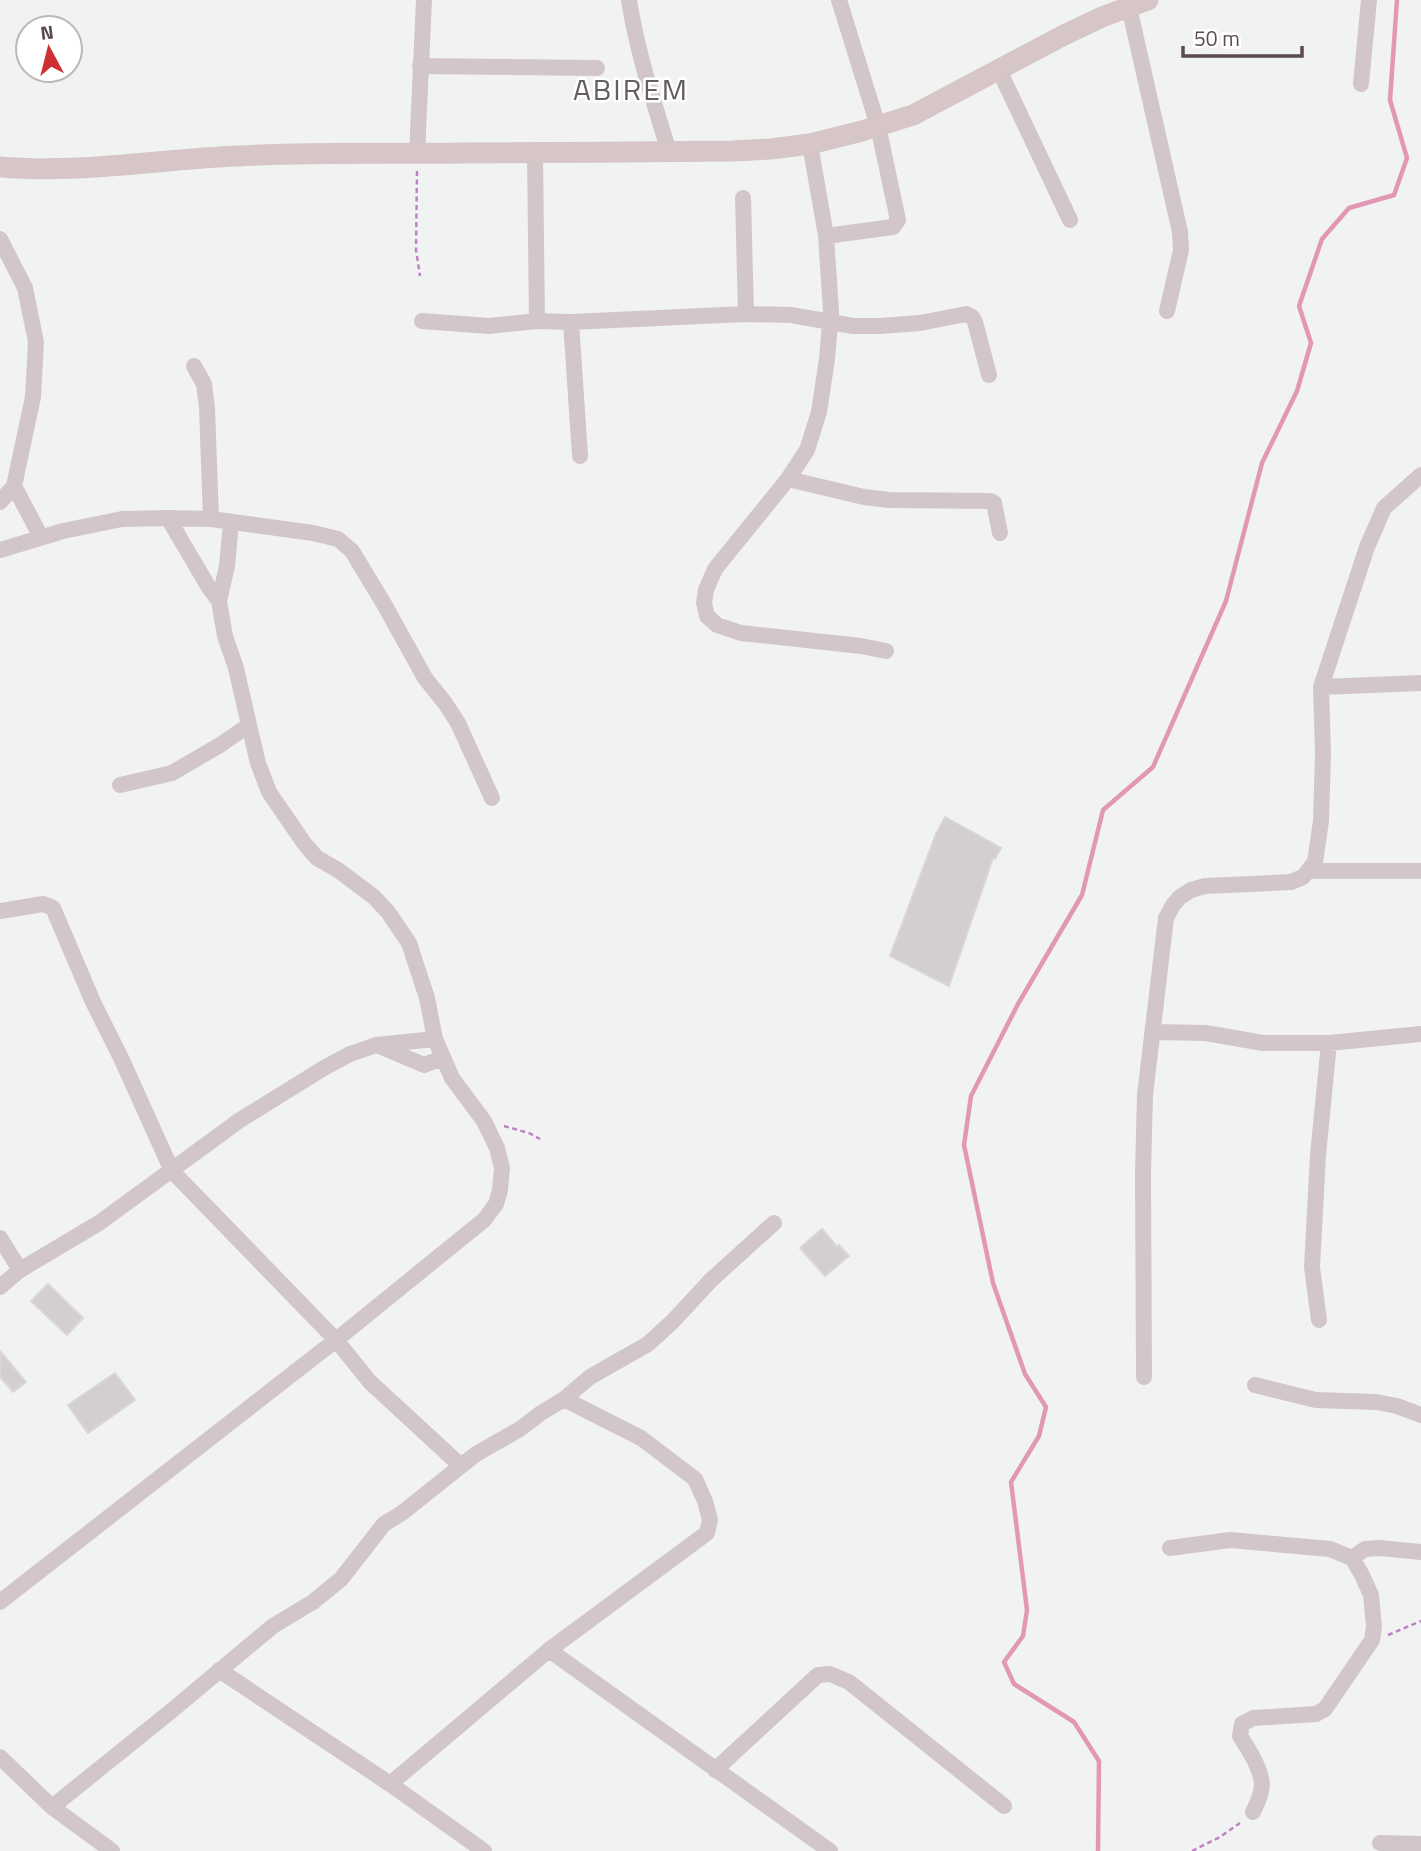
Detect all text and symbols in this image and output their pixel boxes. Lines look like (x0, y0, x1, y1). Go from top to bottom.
north arrow (14, 14, 84, 84)
scale bar (1183, 14, 1302, 58)
text: N (39, 16, 55, 47)
text: 50 m (1194, 22, 1240, 54)
district label: ABIREM (573, 66, 689, 112)

